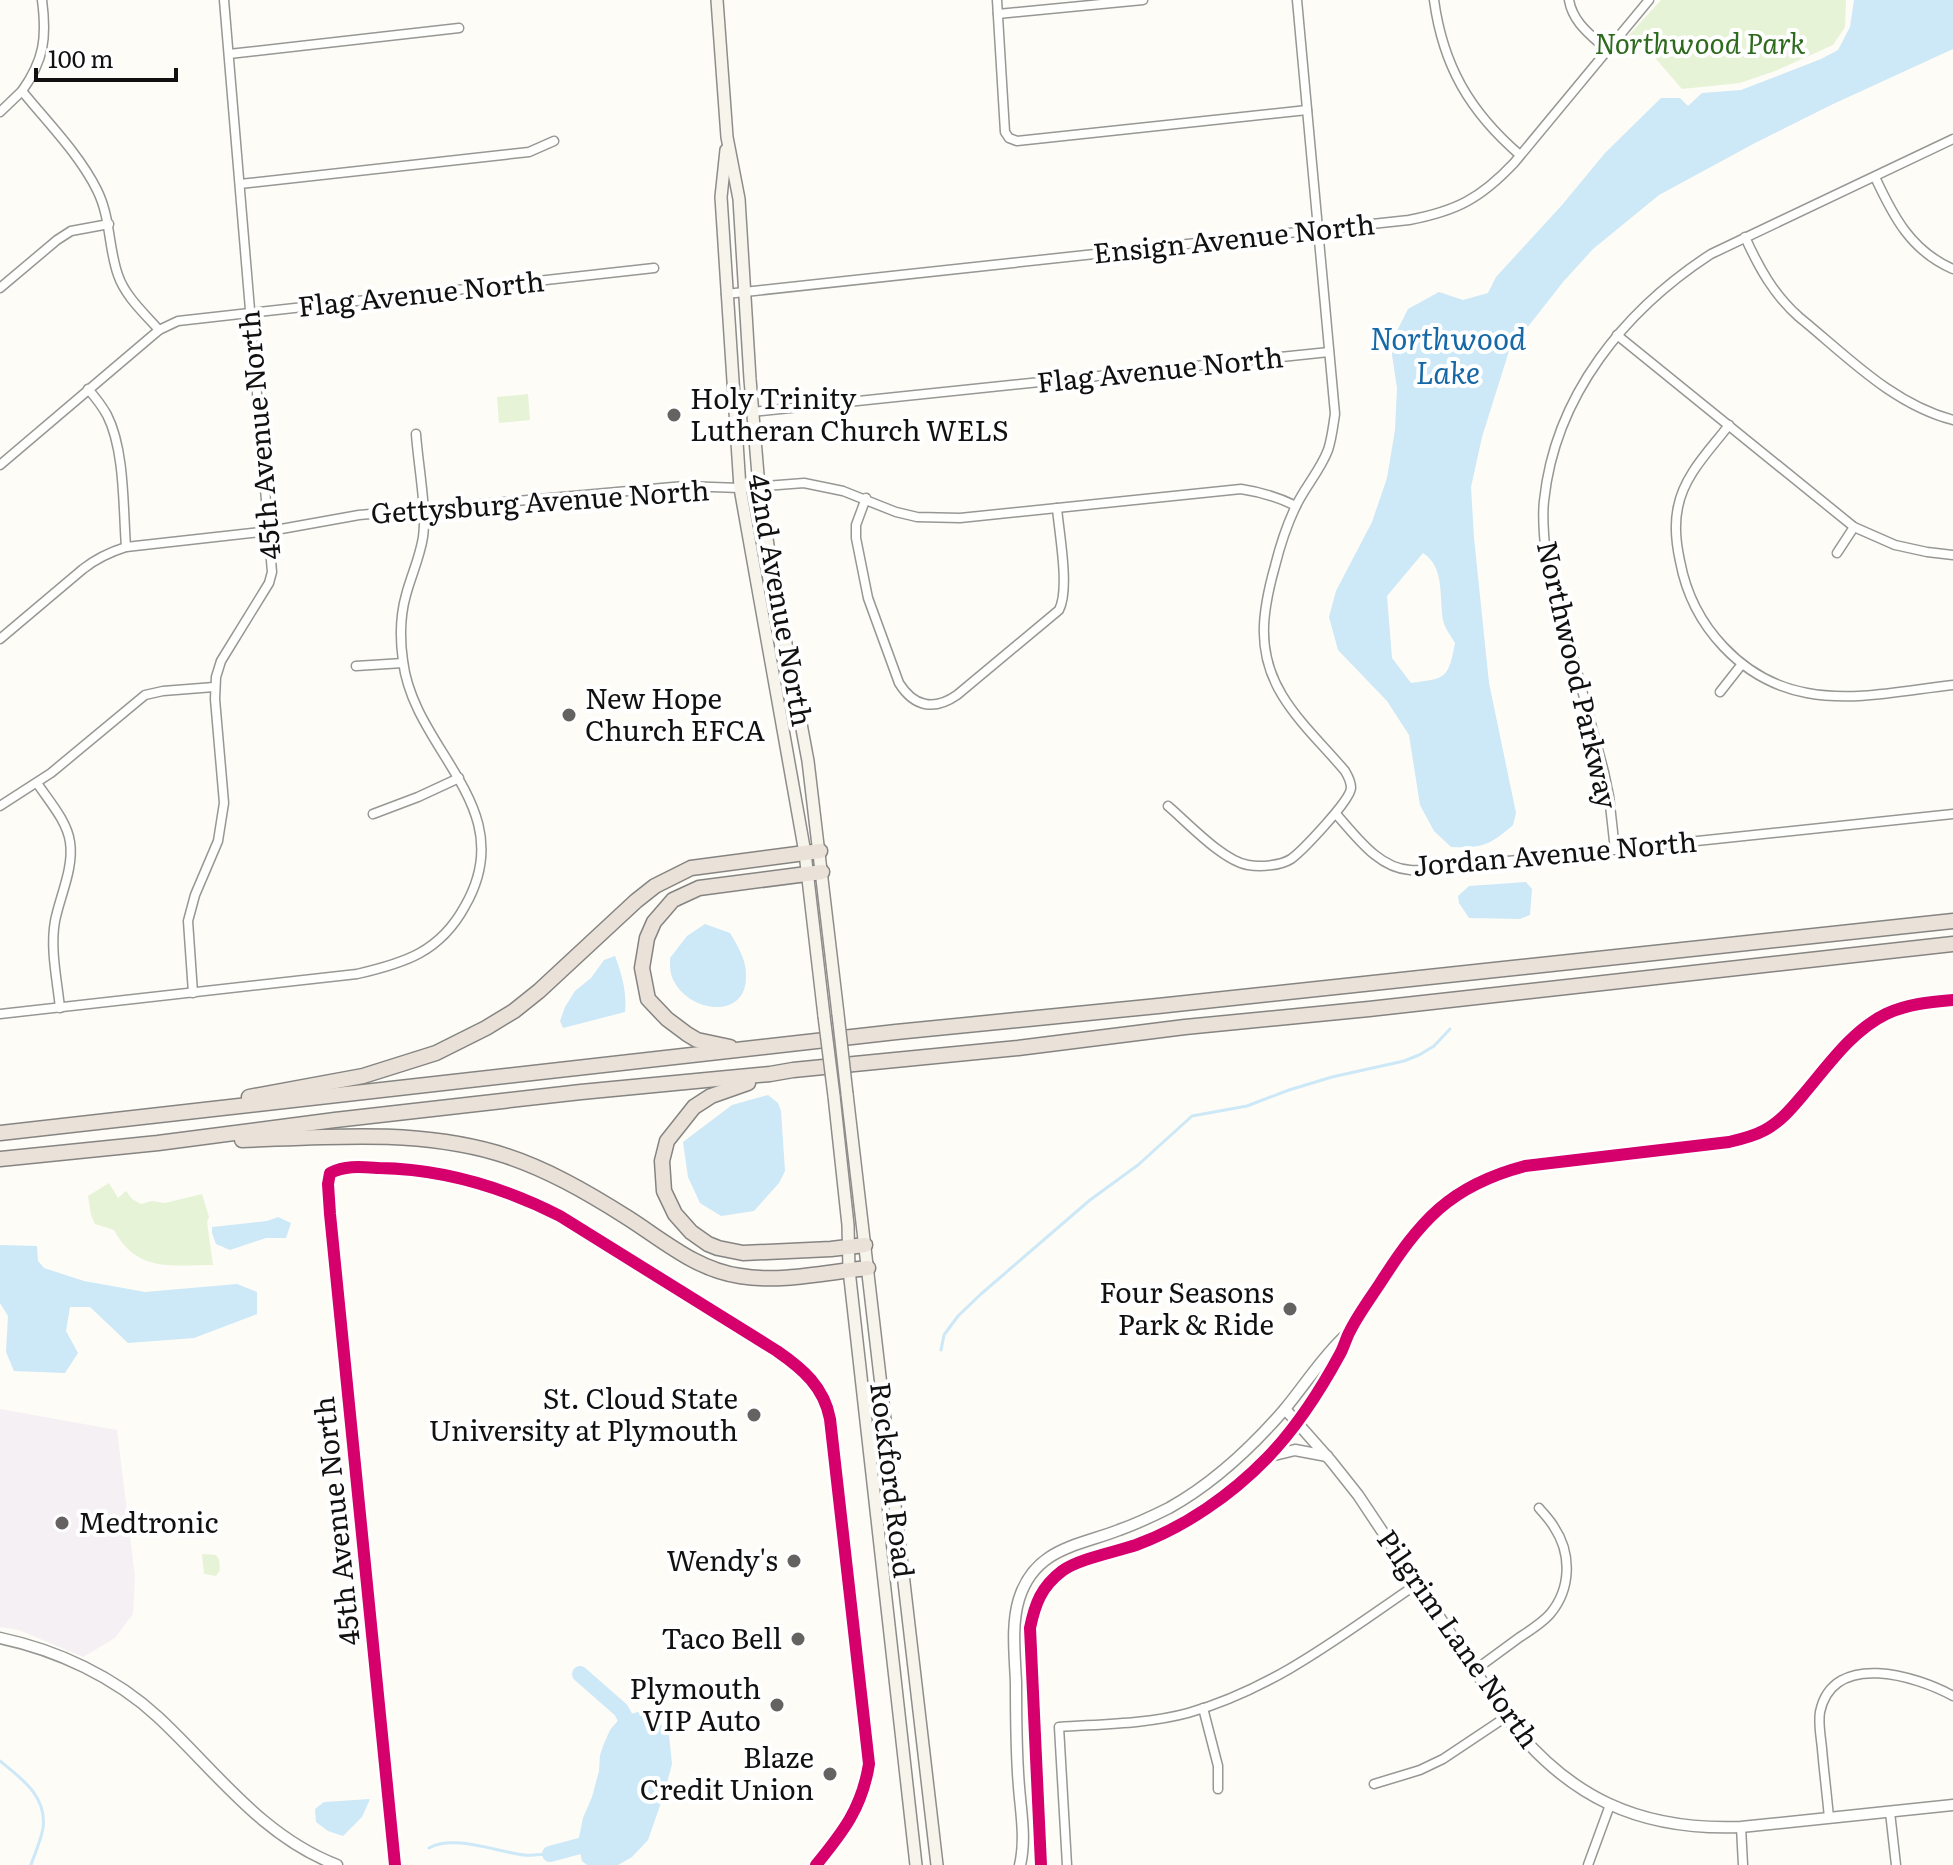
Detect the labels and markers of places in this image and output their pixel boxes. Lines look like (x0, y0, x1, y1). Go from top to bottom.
place label: Holy Trinity Lutheran Church WELS (690, 376, 1009, 450)
marker: Holy Trinity Lutheran Church WELS (665, 406, 683, 424)
place label: New Hope Church EFCA (585, 676, 766, 750)
marker: New Hope Church EFCA (560, 706, 578, 724)
place label: Four Seasons Park & Ride (1099, 1270, 1274, 1344)
marker: Four Seasons Park & Ride (1281, 1300, 1299, 1318)
place label: St. Cloud State University at Plymouth (429, 1376, 738, 1450)
marker: St. Cloud State University at Plymouth (745, 1406, 763, 1424)
place label: Medtronic (78, 1500, 219, 1542)
marker: Medtronic (53, 1514, 71, 1532)
place label: Wendy's (667, 1538, 778, 1580)
marker: Wendy's (785, 1552, 803, 1570)
place label: Taco Bell (661, 1616, 782, 1658)
marker: Taco Bell (789, 1630, 807, 1648)
place label: Plymouth VIP Auto (630, 1666, 761, 1740)
marker: Plymouth VIP Auto (768, 1696, 786, 1714)
place label: Blaze Credit Union (640, 1735, 814, 1809)
marker: Blaze Credit Union (821, 1765, 839, 1783)

